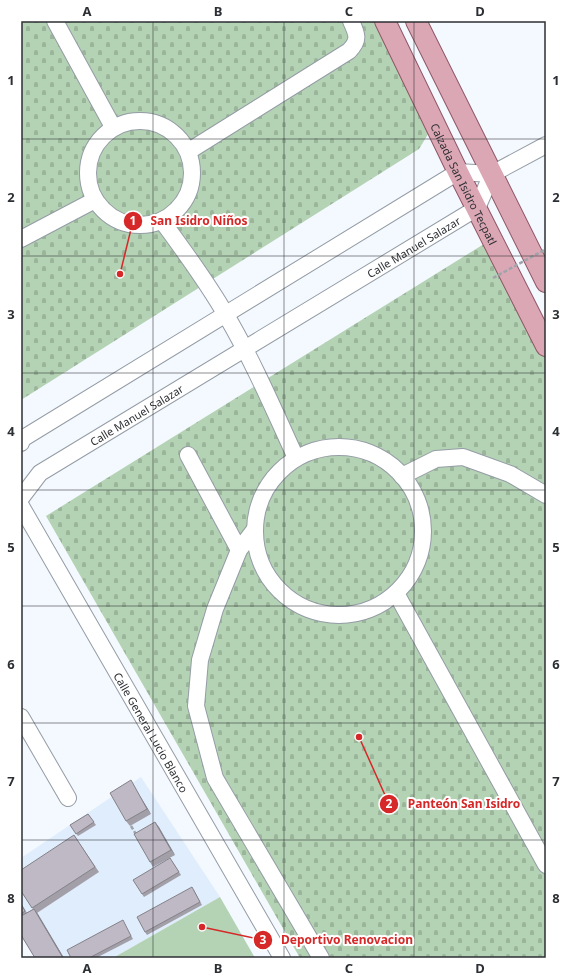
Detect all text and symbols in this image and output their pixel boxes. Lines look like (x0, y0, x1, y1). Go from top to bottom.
text: A (83, 2, 92, 20)
text: B (214, 2, 222, 20)
text: C (345, 2, 353, 20)
text: D (475, 2, 485, 20)
text: 1 (7, 71, 15, 89)
text: 1 (552, 71, 560, 89)
street label: Calzada San Isidro Tecpatl (428, 120, 501, 247)
text: 2 (7, 188, 15, 206)
text: 2 (552, 188, 560, 206)
callout: San Isidro Niños (123, 209, 256, 233)
text: 1 (130, 212, 136, 229)
text: San Isidro Niños (151, 212, 248, 229)
street label: Calle Manuel Salazar (364, 212, 463, 281)
text: 3 (7, 305, 15, 323)
text: 3 (552, 305, 560, 323)
street label: Calle Manuel Salazar (87, 380, 186, 449)
text: 4 (7, 422, 15, 440)
text: 4 (552, 422, 560, 440)
text: 5 (7, 538, 15, 556)
text: 5 (552, 538, 560, 556)
text: 6 (7, 655, 15, 673)
text: 6 (552, 655, 560, 673)
street label: Calle General Lucio Blanco (111, 669, 192, 795)
text: 7 (7, 772, 15, 790)
text: 7 (552, 772, 560, 790)
callout: Panteón San Isidro (379, 792, 528, 816)
text: 2 (386, 795, 393, 812)
text: Panteón San Isidro (408, 795, 520, 812)
text: 8 (7, 889, 15, 907)
text: 8 (552, 889, 560, 907)
callout: Deportivo Renovacion (253, 928, 421, 952)
text: 3 (260, 931, 267, 948)
text: Deportivo Renovacion (281, 931, 413, 948)
text: A (83, 959, 92, 977)
text: B (214, 959, 222, 977)
text: C (345, 959, 353, 977)
text: D (475, 959, 485, 977)

